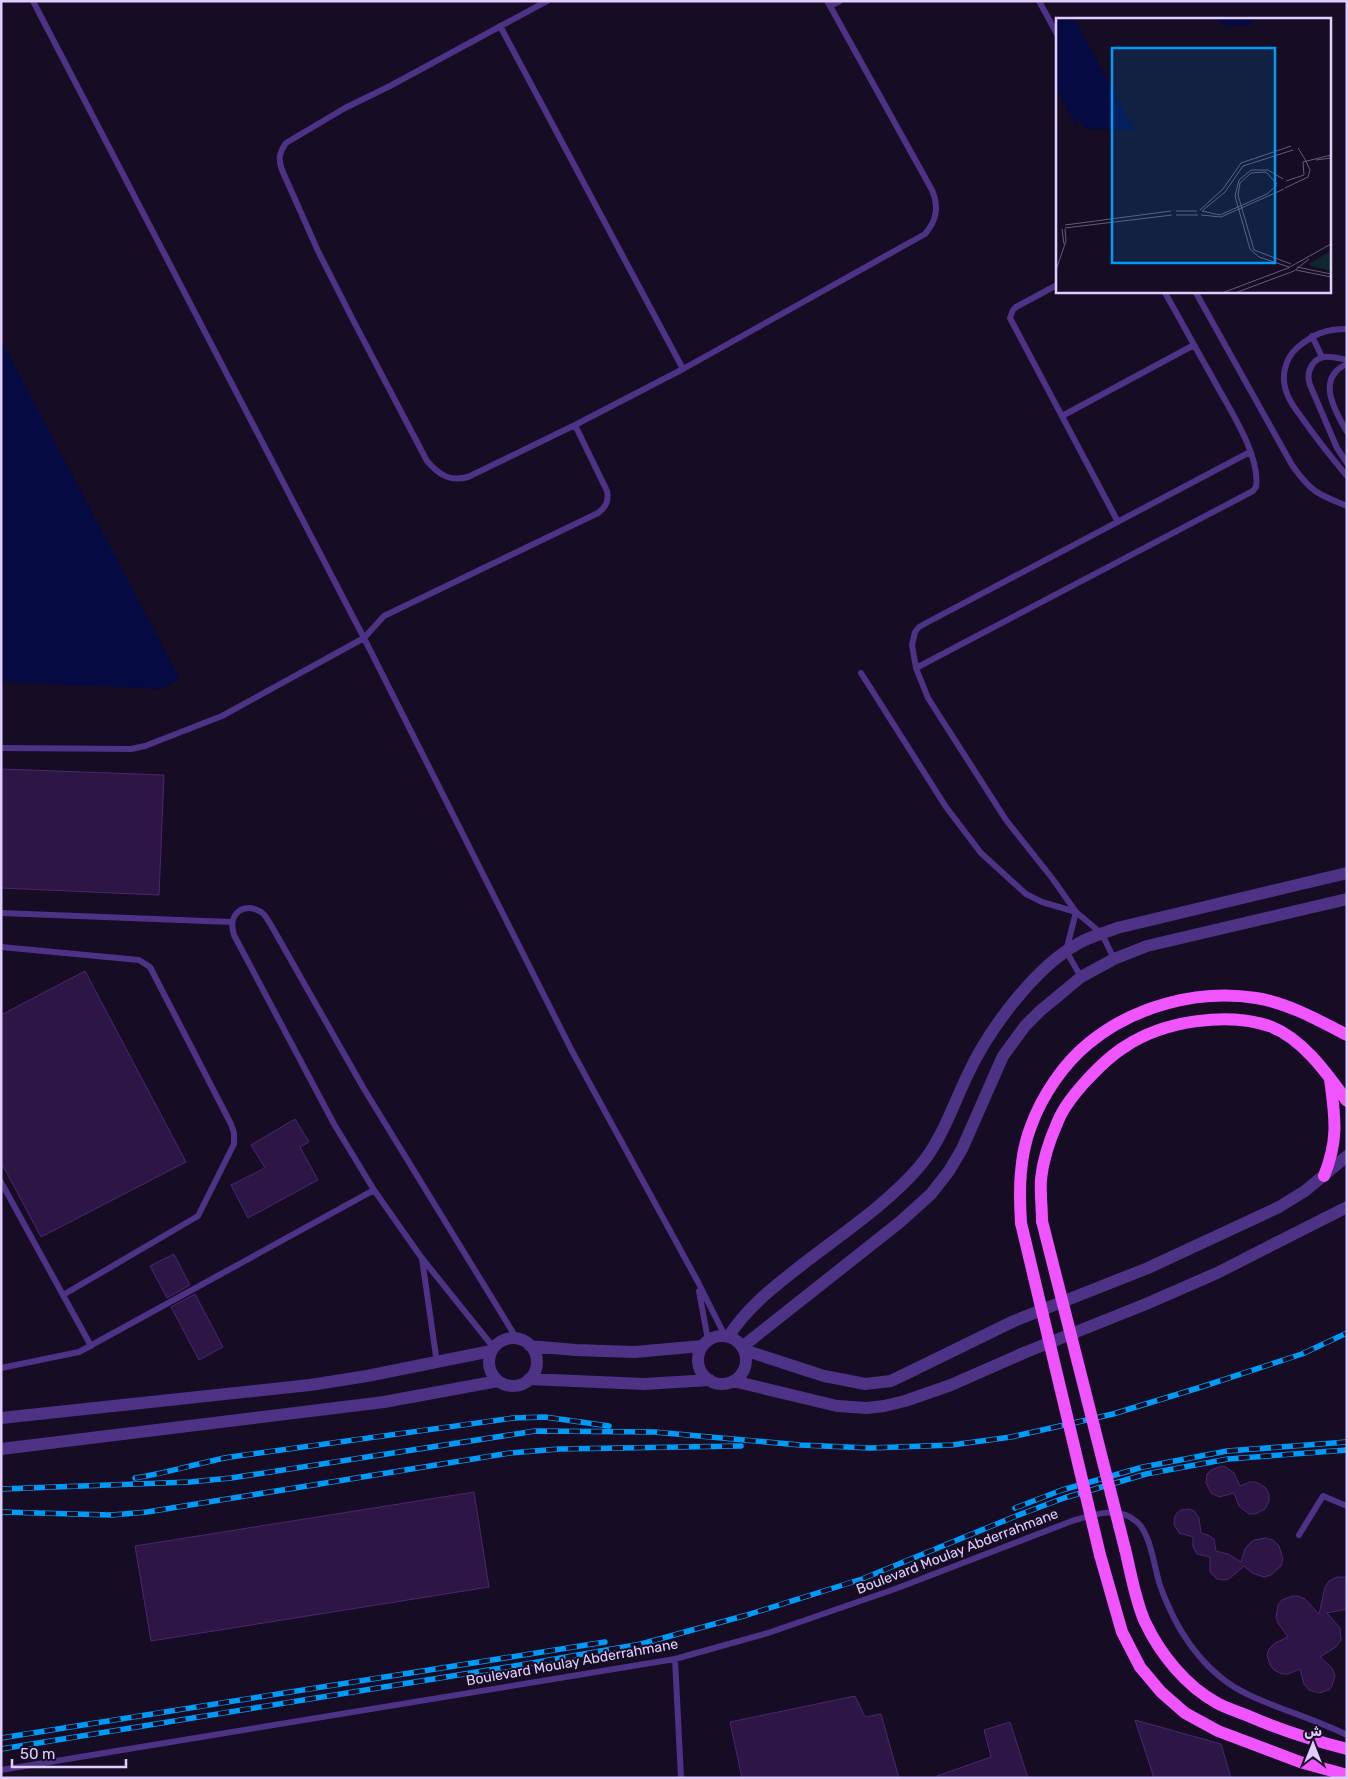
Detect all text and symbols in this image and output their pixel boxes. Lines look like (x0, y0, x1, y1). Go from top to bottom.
inset map (1056, 18, 1330, 292)
street label: Boulevard Moulay Abderrahmane (854, 1505, 1061, 1598)
street label: Boulevard Moulay Abderrahmane (465, 1635, 680, 1690)
north arrow (1288, 1719, 1338, 1769)
text: ش (1304, 1723, 1322, 1740)
scale bar (12, 1736, 126, 1768)
text: 50 m (20, 1745, 55, 1763)

